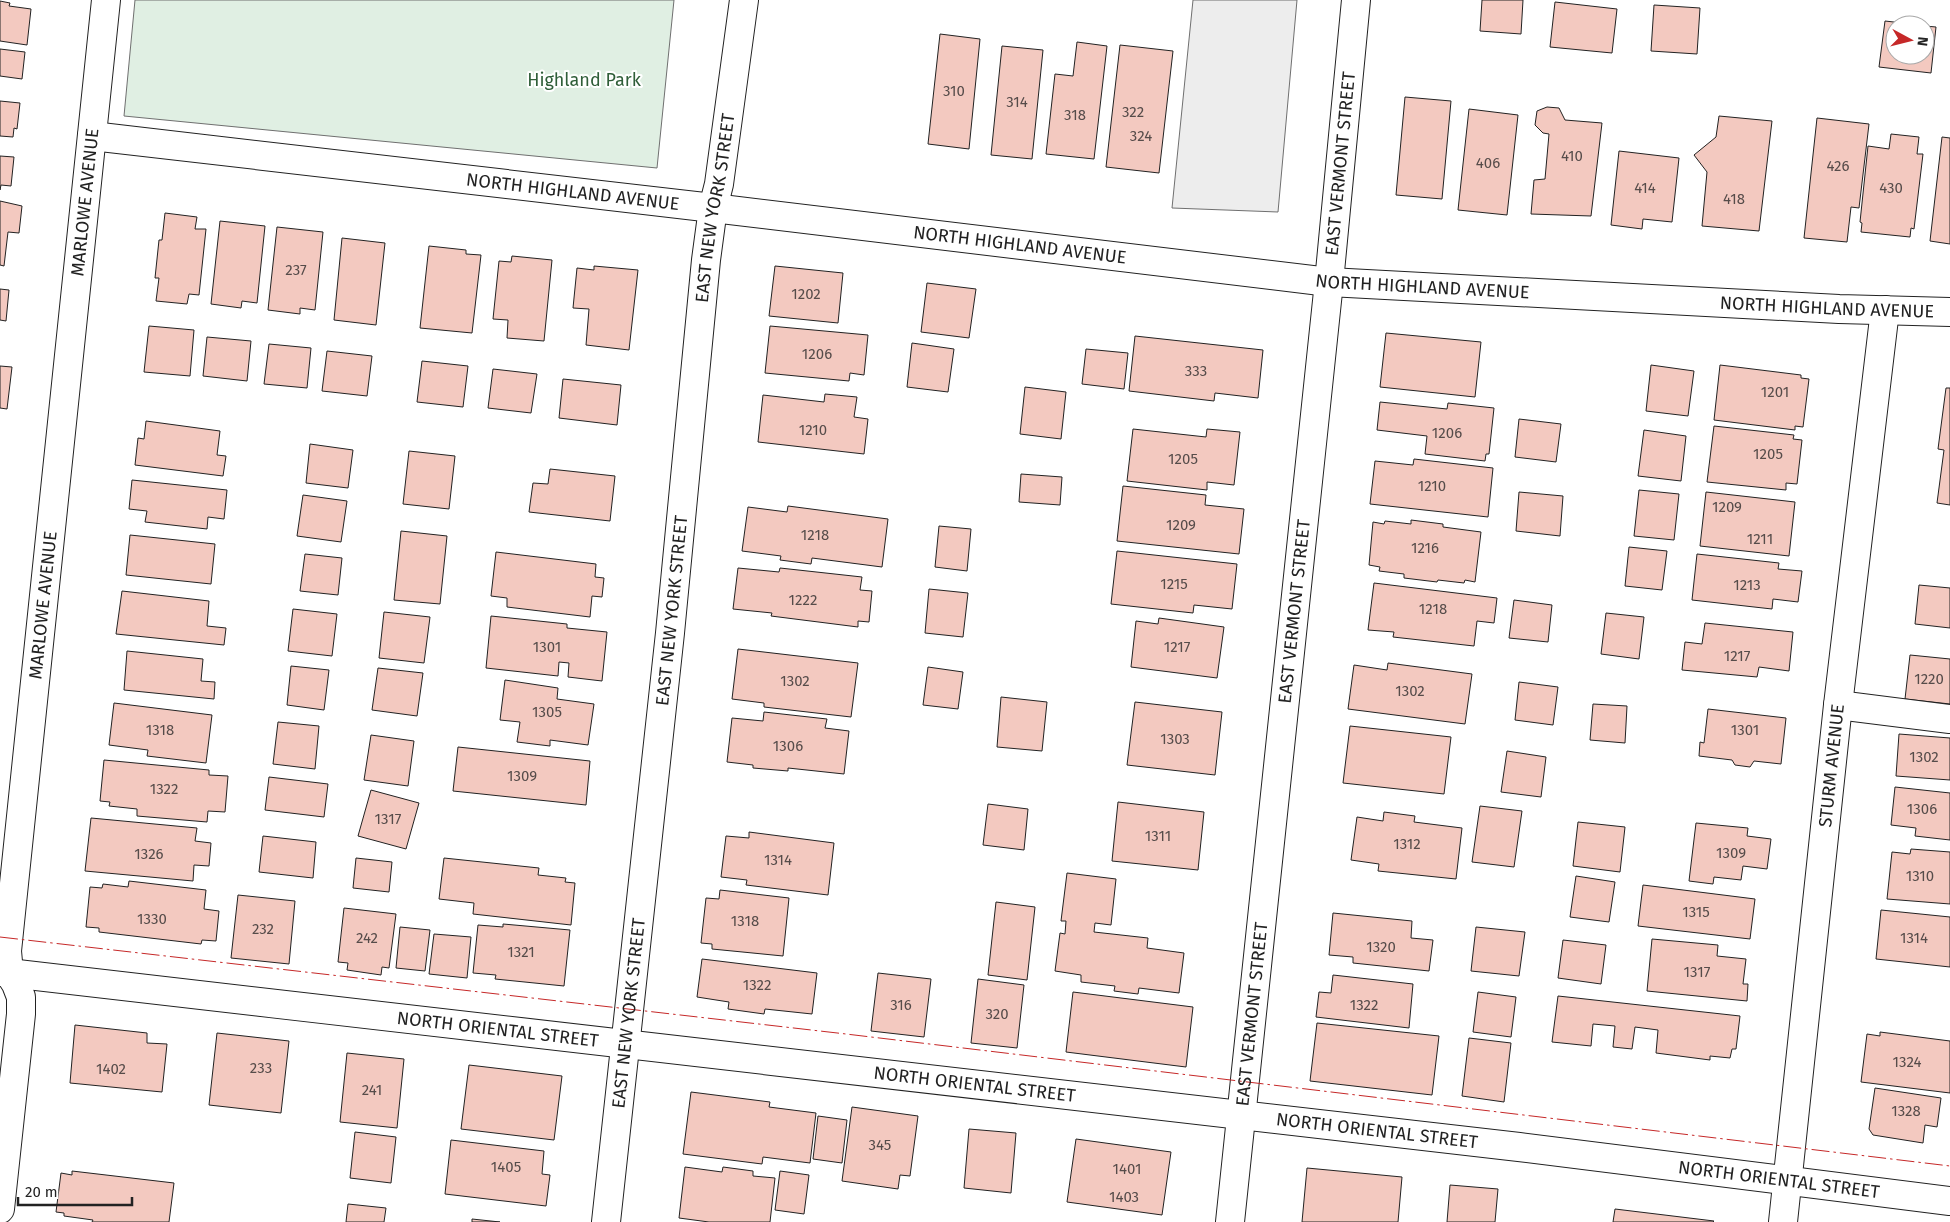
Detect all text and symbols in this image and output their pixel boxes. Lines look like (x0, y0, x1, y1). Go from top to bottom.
north arrow (1885, 15, 1935, 65)
text: N (1913, 36, 1931, 47)
park label: Highland Park (527, 69, 642, 91)
street label: EAST VERMONT STREET (1321, 70, 1360, 257)
house number: 310 (943, 82, 965, 100)
house number: 314 (1006, 93, 1028, 111)
house number: 322 (1122, 103, 1144, 121)
house number: 318 (1064, 106, 1086, 124)
street label: EAST NEW YORK STREET (691, 111, 740, 304)
street label: MARLOWE AVENUE (66, 127, 104, 277)
house number: 324 (1130, 127, 1152, 145)
house number: 410 (1561, 147, 1583, 165)
house number: 406 (1476, 154, 1500, 172)
house number: 426 (1826, 157, 1850, 175)
street label: NORTH HIGHLAND AVENUE (465, 168, 681, 215)
house number: 414 (1634, 179, 1656, 197)
house number: 430 (1879, 179, 1903, 197)
house number: 418 (1723, 190, 1745, 208)
street label: NORTH HIGHLAND AVENUE (912, 221, 1128, 269)
house number: 237 (285, 261, 307, 279)
street label: NORTH HIGHLAND AVENUE (1314, 269, 1530, 304)
house number: 1202 (791, 285, 821, 303)
street label: NORTH HIGHLAND AVENUE (1719, 292, 1934, 323)
house number: 1206 (802, 345, 832, 363)
house number: 333 (1185, 362, 1207, 380)
house number: 1201 (1761, 383, 1789, 401)
house number: 1210 (799, 421, 827, 439)
house number: 1206 (1432, 424, 1462, 442)
house number: 1205 (1753, 445, 1783, 463)
house number: 1205 (1168, 450, 1198, 468)
house number: 1210 (1418, 477, 1446, 495)
house number: 1209 (1712, 498, 1742, 516)
street label: EAST NEW YORK STREET (651, 514, 692, 707)
house number: 1209 (1166, 516, 1196, 534)
street label: EAST VERMONT STREET (1274, 518, 1315, 704)
house number: 1218 (801, 526, 829, 544)
street label: MARLOWE AVENUE (24, 530, 62, 680)
house number: 1211 (1747, 530, 1773, 548)
house number: 1216 (1411, 539, 1439, 557)
house number: 1215 (1160, 575, 1188, 593)
house number: 1213 (1733, 576, 1761, 594)
house number: 1222 (789, 591, 817, 609)
house number: 1218 (1419, 600, 1447, 618)
house number: 1301 (533, 638, 561, 656)
house number: 1217 (1164, 638, 1191, 656)
house number: 1217 (1724, 647, 1751, 665)
house number: 1220 (1914, 670, 1944, 688)
house number: 1302 (780, 672, 810, 690)
house number: 1302 (1395, 682, 1425, 700)
house number: 1305 (532, 703, 562, 721)
street label: STURM AVENUE (1814, 703, 1849, 828)
house number: 1318 (146, 721, 174, 739)
house number: 1301 (1731, 721, 1759, 739)
house number: 1303 (1160, 730, 1190, 748)
house number: 1306 (773, 737, 803, 755)
house number: 1302 (1909, 748, 1939, 766)
house number: 1309 (507, 767, 537, 785)
house number: 1322 (150, 780, 178, 798)
house number: 1306 (1907, 800, 1937, 818)
house number: 1317 (375, 810, 402, 828)
house number: 1311 (1145, 827, 1171, 845)
house number: 1312 (1393, 835, 1421, 853)
house number: 1309 (1716, 844, 1746, 862)
house number: 1326 (134, 845, 164, 863)
house number: 1314 (764, 851, 792, 869)
house number: 1310 (1906, 867, 1934, 885)
house number: 1315 (1682, 903, 1710, 921)
house number: 1330 (137, 910, 167, 928)
house number: 1318 (731, 912, 759, 930)
street label: EAST NEW YORK STREET (607, 916, 650, 1110)
house number: 232 (252, 920, 274, 938)
street label: EAST VERMONT STREET (1231, 920, 1273, 1107)
house number: 242 (356, 929, 378, 947)
house number: 1314 (1900, 929, 1928, 947)
house number: 1320 (1366, 938, 1396, 956)
house number: 1321 (507, 943, 535, 961)
house number: 1317 (1684, 963, 1711, 981)
house number: 1322 (743, 976, 771, 994)
house number: 316 (890, 996, 912, 1014)
house number: 1322 (1350, 996, 1378, 1014)
house number: 320 (985, 1005, 1009, 1023)
street label: NORTH ORIENTAL STREET (396, 1007, 600, 1052)
house number: 1324 (1893, 1053, 1921, 1071)
house number: 233 (250, 1059, 272, 1077)
house number: 1402 (96, 1060, 126, 1078)
street label: NORTH ORIENTAL STREET (872, 1062, 1077, 1107)
house number: 241 (362, 1081, 382, 1099)
house number: 1328 (1891, 1102, 1921, 1120)
street label: NORTH ORIENTAL STREET (1275, 1108, 1480, 1153)
house number: 345 (869, 1136, 891, 1154)
street label: NORTH ORIENTAL STREET (1677, 1156, 1882, 1203)
house number: 1405 (491, 1158, 521, 1176)
house number: 1401 (1113, 1160, 1141, 1178)
scale bar (18, 1174, 131, 1206)
text: 20 m (25, 1183, 58, 1201)
house number: 1403 (1109, 1188, 1139, 1206)

